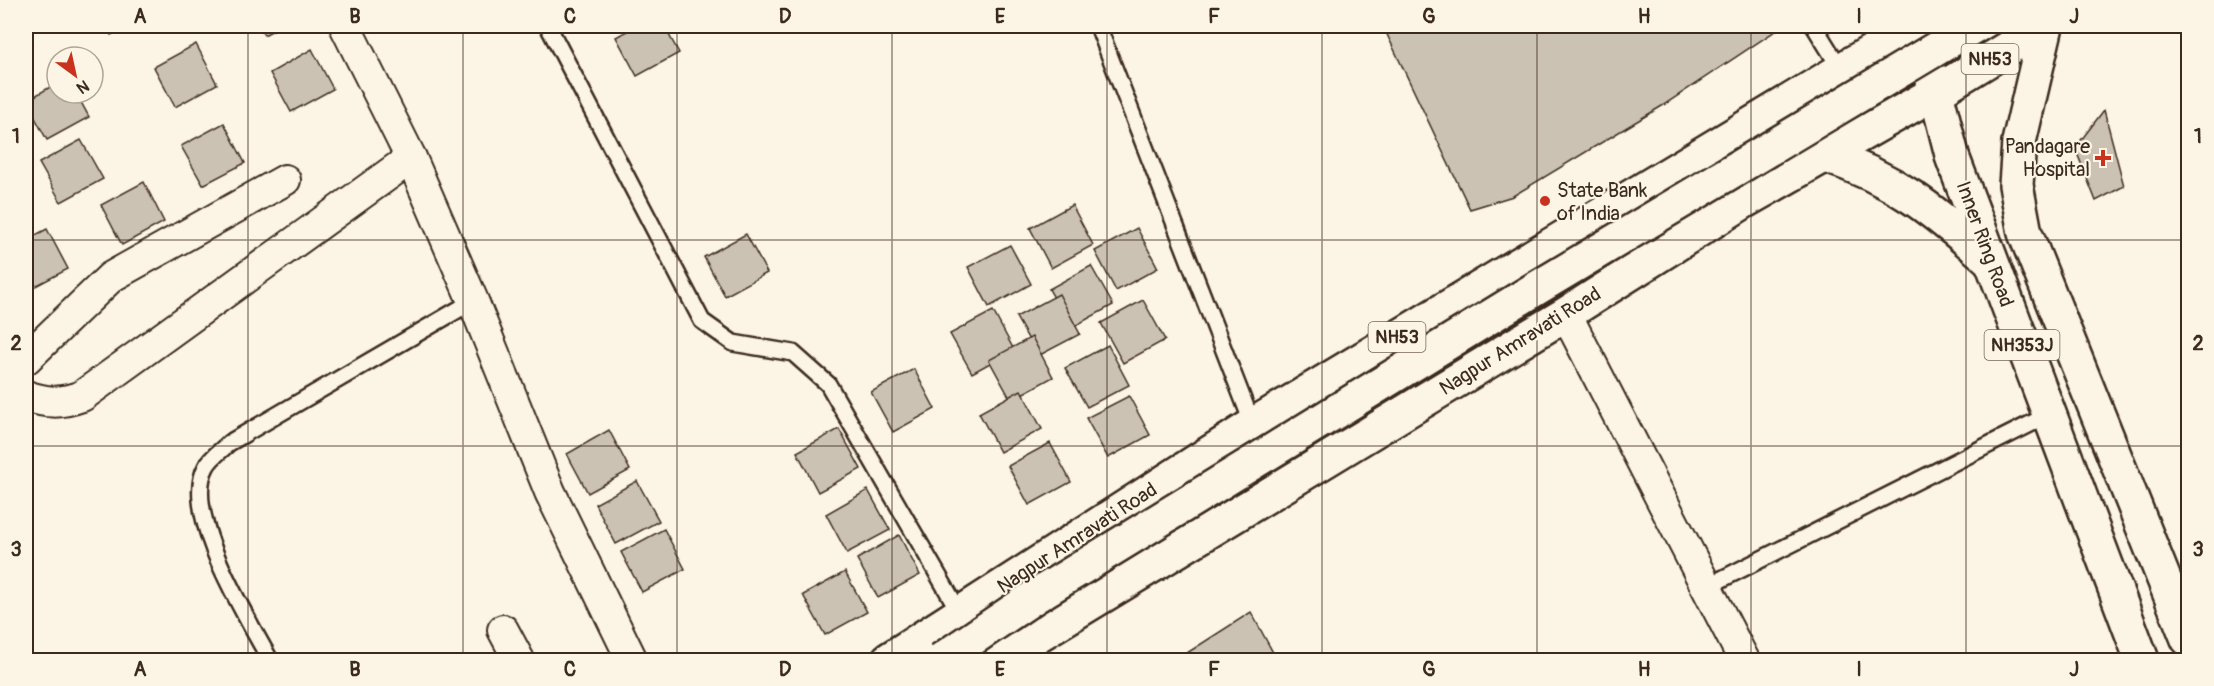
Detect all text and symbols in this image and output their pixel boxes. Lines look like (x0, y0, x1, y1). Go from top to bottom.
text: A (134, 4, 147, 29)
text: B (349, 4, 361, 29)
text: C (564, 4, 576, 29)
text: D (779, 4, 792, 29)
text: E (995, 4, 1006, 29)
text: F (1208, 4, 1220, 29)
text: G (1422, 4, 1436, 29)
text: H (1638, 4, 1651, 29)
text: I (1856, 4, 1862, 29)
text: J (2069, 4, 2079, 29)
road number: NH53 (1962, 44, 2018, 74)
north arrow (45, 45, 105, 105)
text: N (72, 75, 93, 98)
text: 1 (12, 124, 20, 149)
text: 1 (2194, 124, 2202, 149)
place label: Pandagare Hospital (2005, 134, 2090, 182)
marker: Pandagare Hospital (2094, 149, 2112, 167)
place label: State Bank of India (1557, 178, 1648, 226)
street label: Inner Ring Road (1951, 178, 2019, 310)
marker: State Bank of India (1538, 194, 1552, 208)
street label: Nagpur Amravati Road (1435, 281, 1605, 401)
road number: NH53 (1368, 322, 1426, 352)
road number: NH353J (1984, 330, 2060, 360)
text: 2 (10, 331, 22, 356)
text: 2 (2192, 331, 2204, 356)
street label: Nagpur Amravati Road (992, 477, 1162, 599)
text: 3 (10, 537, 22, 562)
text: 3 (2192, 537, 2204, 562)
text: A (134, 657, 147, 682)
text: B (349, 657, 361, 682)
text: C (564, 657, 576, 682)
text: D (779, 657, 792, 682)
text: E (995, 657, 1006, 682)
text: F (1208, 657, 1220, 682)
text: G (1422, 657, 1436, 682)
text: H (1638, 657, 1651, 682)
text: I (1856, 657, 1862, 682)
text: J (2069, 657, 2079, 682)

